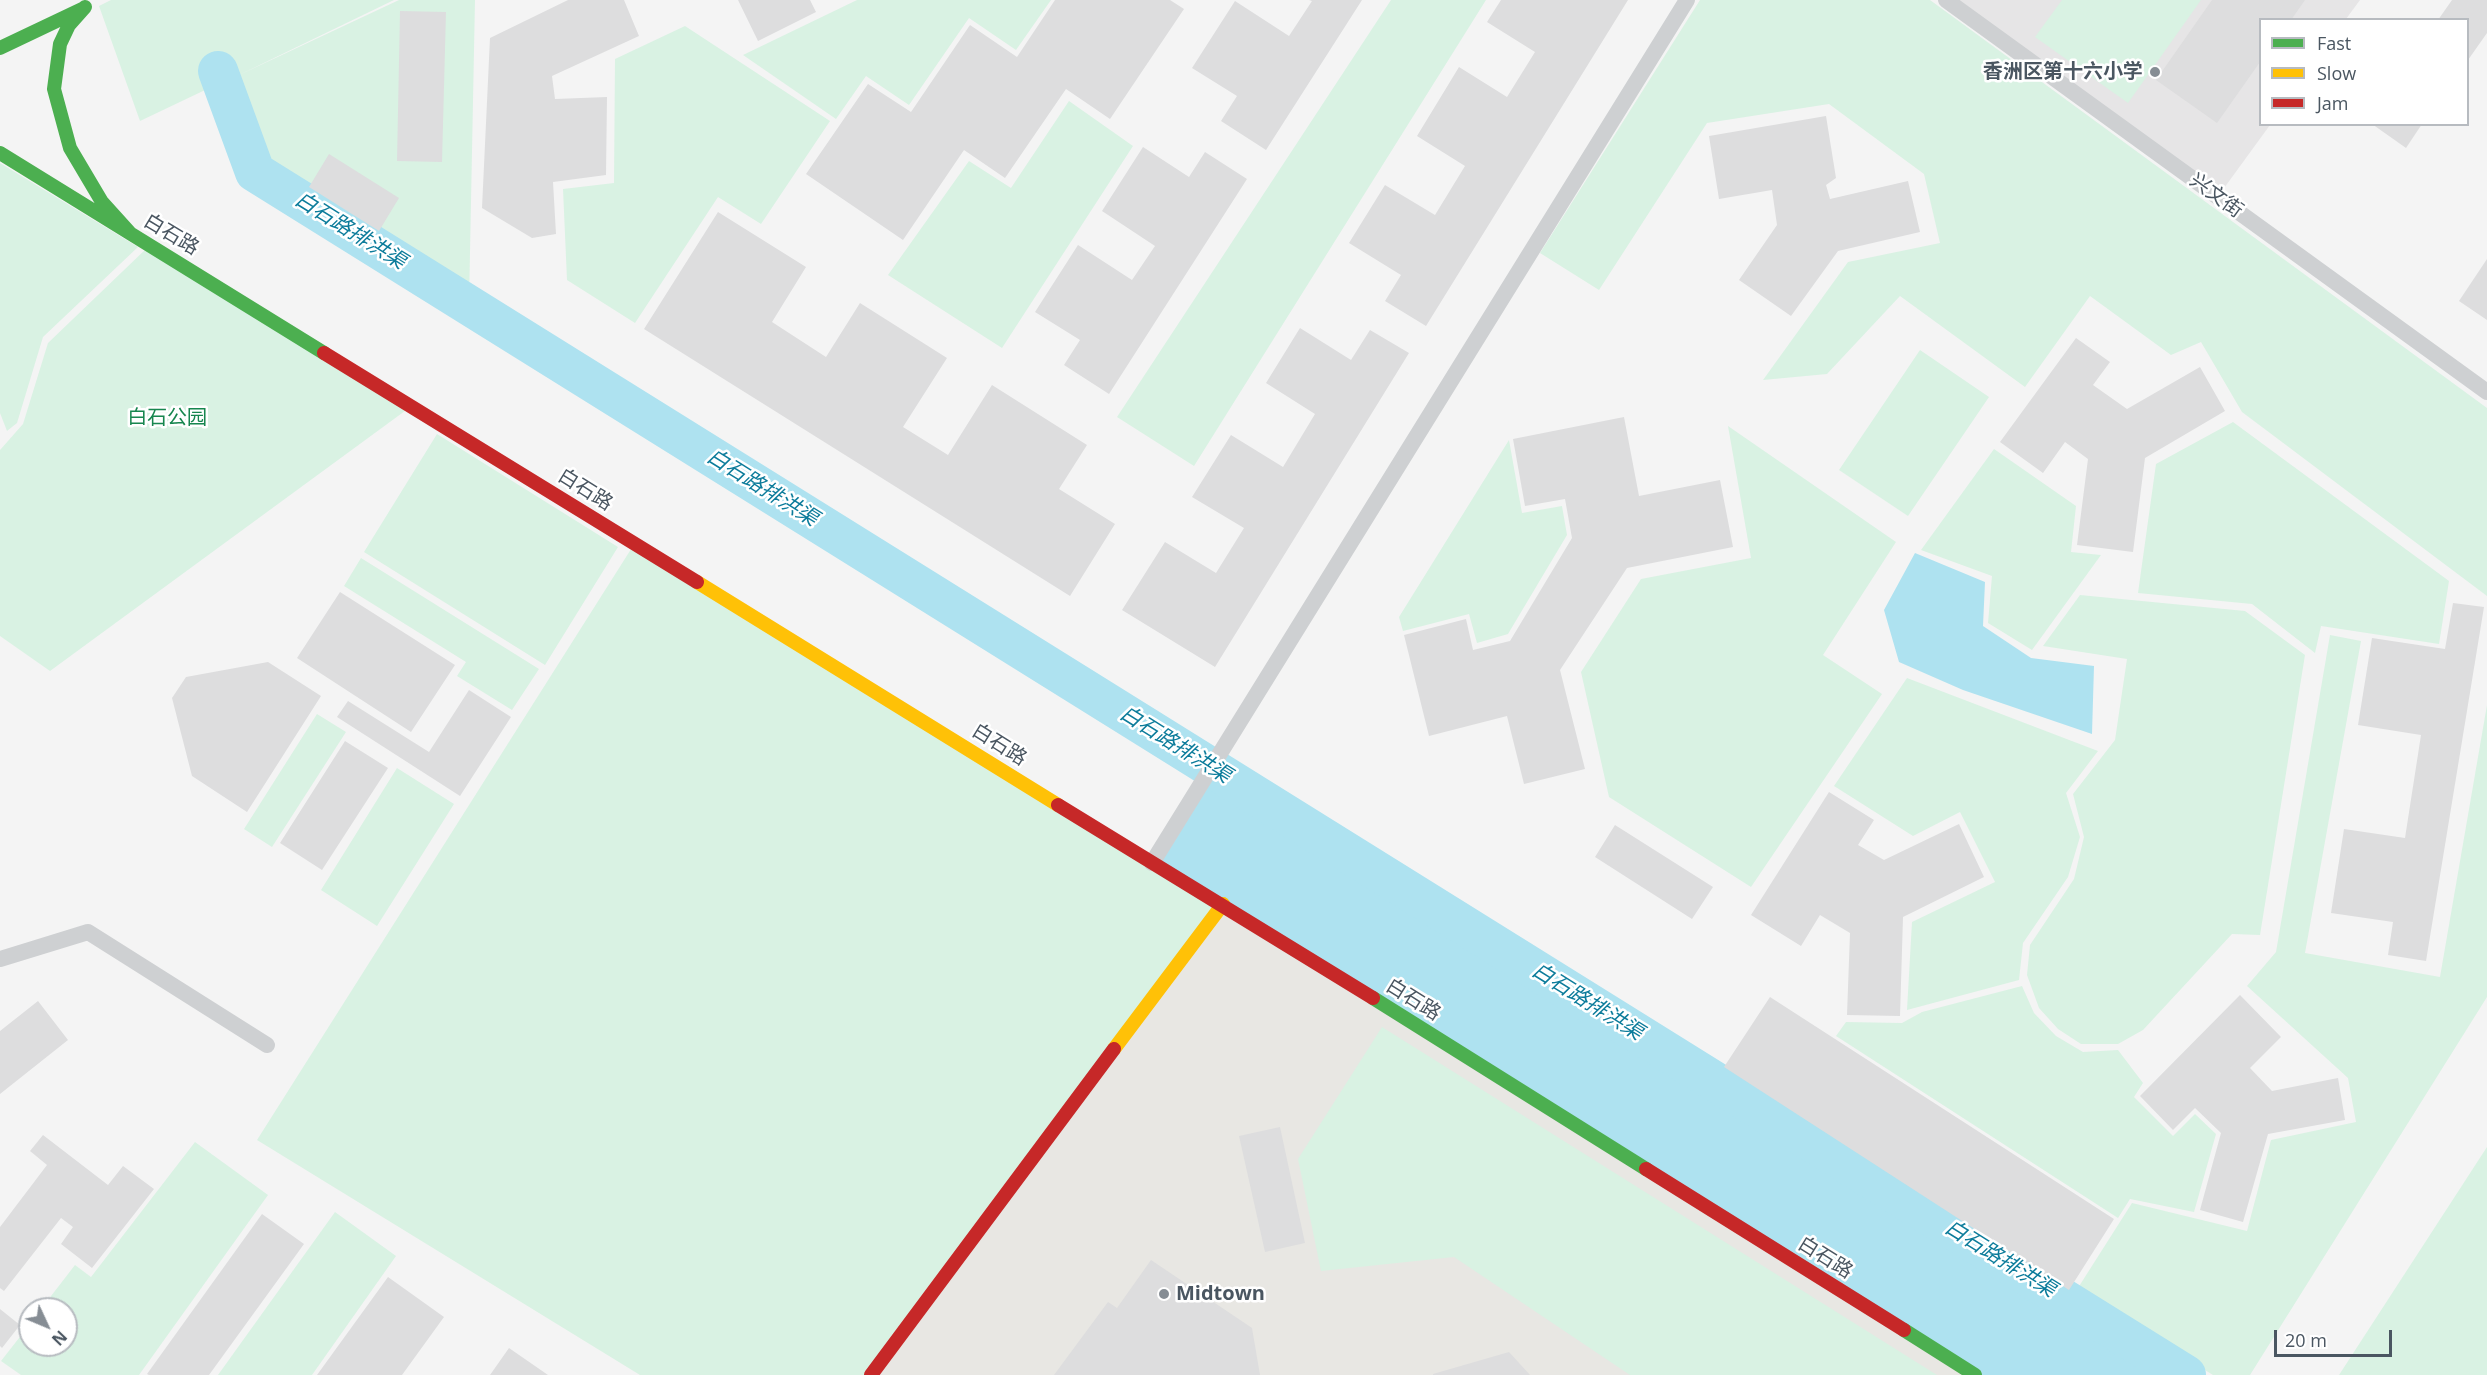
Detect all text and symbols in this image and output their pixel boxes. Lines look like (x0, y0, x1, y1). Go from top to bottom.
legend (2259, 18, 2469, 126)
text: Fast (2317, 31, 2351, 55)
place label: 香洲区第十六小学 (1983, 60, 2143, 84)
text: Slow (2317, 61, 2356, 85)
marker: 香洲区第十六小学 (2148, 65, 2162, 79)
text: Jam (2317, 91, 2349, 115)
street label: 兴文街 (2185, 169, 2247, 223)
water label: 白石路排洪渠 (290, 187, 410, 275)
street label: 白石路 (139, 209, 203, 261)
park label: 白石公园 (127, 406, 207, 430)
water label: 白石路排洪渠 (702, 444, 822, 532)
street label: 白石路 (553, 464, 617, 516)
water label: 白石路排洪渠 (1115, 701, 1235, 789)
street label: 白石路 (967, 719, 1031, 771)
water label: 白石路排洪渠 (1527, 958, 1647, 1046)
street label: 白石路 (1381, 974, 1445, 1026)
water label: 白石路排洪渠 (1940, 1215, 2060, 1303)
street label: 白石路 (1793, 1232, 1857, 1284)
place label: Midtown (1176, 1282, 1265, 1306)
marker: Midtown (1157, 1287, 1171, 1301)
north arrow (18, 1297, 78, 1357)
scale bar (2277, 1318, 2396, 1356)
text: N (47, 1326, 72, 1350)
text: 20 m (2285, 1328, 2327, 1352)

